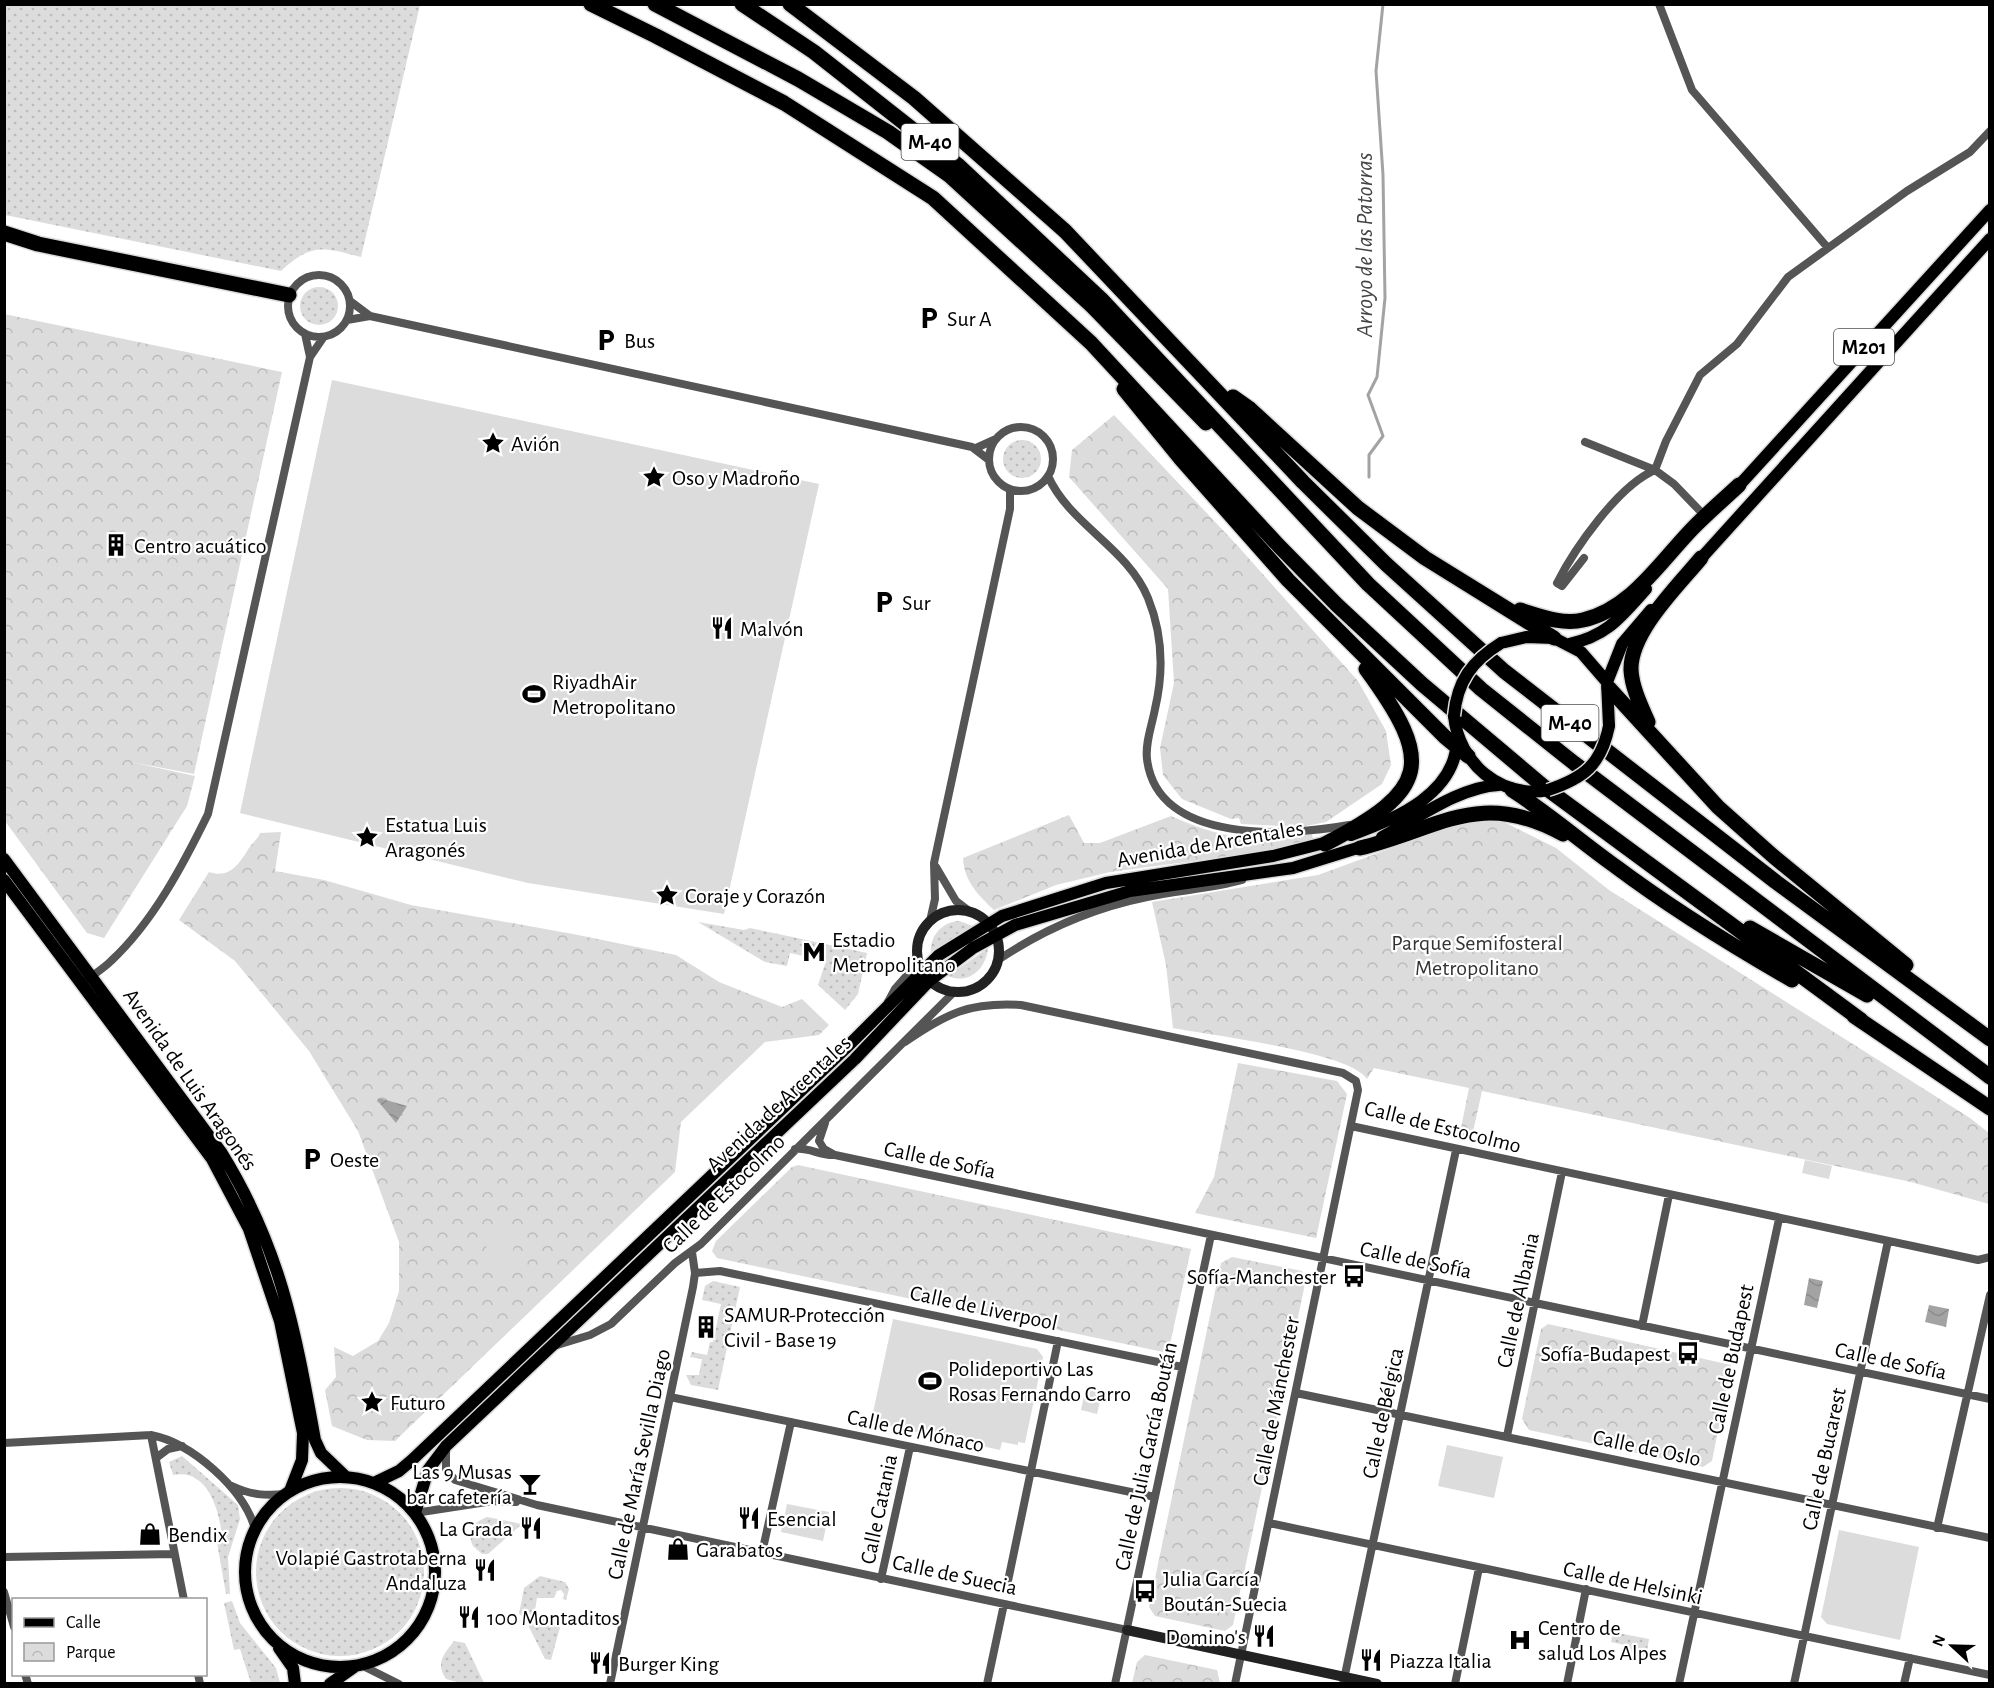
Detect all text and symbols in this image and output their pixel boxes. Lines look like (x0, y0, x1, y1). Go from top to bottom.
road number: M-40 (902, 124, 958, 160)
water label: Arroyo de las Patorras (1353, 152, 1377, 338)
parking icon: Sur A (916, 305, 942, 331)
place label: Sur A (947, 308, 992, 330)
parking icon: Bus (593, 327, 619, 353)
road number: M201 (1834, 329, 1894, 365)
place label: Bus (624, 330, 655, 352)
place icon: Avión (480, 430, 506, 456)
place label: Avión (511, 433, 560, 455)
place icon: Oso y Madroño (641, 464, 667, 490)
place label: Oso y Madroño (672, 467, 800, 489)
building icon: Centro acuático (103, 532, 129, 558)
place label: Centro acuático (134, 535, 267, 557)
parking icon: Sur (871, 589, 897, 615)
place label: Sur (902, 592, 931, 614)
restaurant icon: Malvón (709, 615, 735, 641)
place label: Malvón (740, 618, 804, 640)
place label: RiyadhAir Metropolitano (552, 671, 676, 718)
sports icon: RiyadhAir Metropolitano (521, 681, 547, 707)
road number: M-40 (1542, 705, 1598, 741)
place label: Estatua Luis Aragonés (385, 814, 487, 861)
street label: Avenida de Arcentales (1115, 817, 1305, 871)
place icon: Estatua Luis Aragonés (354, 824, 380, 850)
place icon: Coraje y Corazón (654, 882, 680, 908)
place label: Coraje y Corazón (685, 885, 826, 907)
place label: Estadio Metropolitano (832, 929, 956, 976)
park label: Parque Semifosteral Metropolitano (1391, 932, 1563, 979)
metro station icon: Estadio Metropolitano (801, 939, 827, 965)
street label: Avenida de Luis Aragonés (119, 985, 261, 1175)
street label: Avenida de Arcentales (702, 1031, 855, 1176)
street label: Calle de Estocolmo (1362, 1097, 1523, 1157)
street label: Calle de Estocolmo (658, 1130, 789, 1257)
street label: Calle de Sofía (882, 1137, 998, 1183)
parking icon: Oeste (299, 1146, 325, 1172)
place label: Oeste (330, 1149, 379, 1171)
street label: Calle de Albania (1493, 1231, 1543, 1370)
street label: Calle de Sofía (1358, 1237, 1474, 1283)
bus stop icon: Sofía-Manchester (1341, 1263, 1367, 1289)
place label: Sofía-Manchester (1187, 1266, 1336, 1288)
street label: Calle de Liverpool (908, 1282, 1060, 1334)
street label: Calle de Budapest (1704, 1282, 1758, 1436)
place label: SAMUR-Protección Civil - Base 19 (724, 1304, 885, 1351)
building icon: SAMUR-Protección Civil - Base 19 (693, 1314, 719, 1340)
street label: Calle de Mánchester (1249, 1315, 1303, 1488)
street label: Calle de Sofía (1833, 1338, 1949, 1384)
street label: Calle de Julia García Boután (1111, 1340, 1181, 1573)
bus stop icon: Sofía-Budapest (1675, 1340, 1701, 1366)
place label: Sofía-Budapest (1540, 1343, 1670, 1365)
street label: Calle de Bélgica (1358, 1346, 1408, 1481)
street label: Calle de María Sevilla Diago (604, 1347, 674, 1582)
place label: Polideportivo Las Rosas Fernando Carro (948, 1358, 1131, 1405)
sports icon: Polideportivo Las Rosas Fernando Carro (917, 1368, 943, 1394)
street label: Calle de Bucarest (1798, 1386, 1850, 1532)
place icon: Futuro (359, 1389, 385, 1415)
place label: Futuro (390, 1392, 446, 1414)
street label: Calle de Mónaco (845, 1406, 986, 1456)
street label: Calle de Oslo (1591, 1426, 1703, 1470)
street label: Calle Catania (857, 1452, 901, 1566)
place label: Las 9 Musas bar cafetería (406, 1461, 512, 1508)
bar icon: Las 9 Musas bar cafetería (517, 1471, 543, 1497)
restaurant icon: Esencial (736, 1505, 762, 1531)
place label: Esencial (767, 1508, 837, 1530)
restaurant icon: La Grada (518, 1515, 544, 1541)
place label: La Grada (439, 1518, 513, 1540)
shop icon: Bendix (137, 1521, 163, 1547)
place label: Bendix (168, 1524, 228, 1546)
shop icon: Garabatos (665, 1536, 691, 1562)
place label: Garabatos (696, 1539, 783, 1561)
place label: Volapié Gastrotaberna Andaluza (275, 1547, 467, 1594)
street label: Calle de Suecia (890, 1551, 1019, 1599)
restaurant icon: Volapié Gastrotaberna Andaluza (472, 1557, 498, 1583)
street label: Calle de Helsinki (1561, 1557, 1704, 1608)
place label: Julia García Boután-Suecia (1163, 1568, 1287, 1615)
bus stop icon: Julia García Boután-Suecia (1132, 1578, 1158, 1604)
legend (12, 1598, 207, 1676)
restaurant icon: 100 Montaditos (456, 1604, 482, 1630)
place label: 100 Montaditos (487, 1607, 620, 1629)
text: Calle (66, 1614, 101, 1632)
north arrow (1922, 1616, 1982, 1676)
place label: Centro de salud Los Alpes (1538, 1617, 1667, 1664)
restaurant icon: Domino's (1251, 1623, 1277, 1649)
place label: Domino's (1166, 1626, 1246, 1648)
hospital icon: Centro de salud Los Alpes (1507, 1627, 1533, 1653)
text: N (1930, 1633, 1949, 1649)
text: Parque (66, 1644, 115, 1662)
restaurant icon: Piazza Italia (1358, 1647, 1384, 1673)
restaurant icon: Burger King (587, 1650, 613, 1676)
place label: Piazza Italia (1389, 1650, 1492, 1672)
place label: Burger King (618, 1653, 719, 1675)

